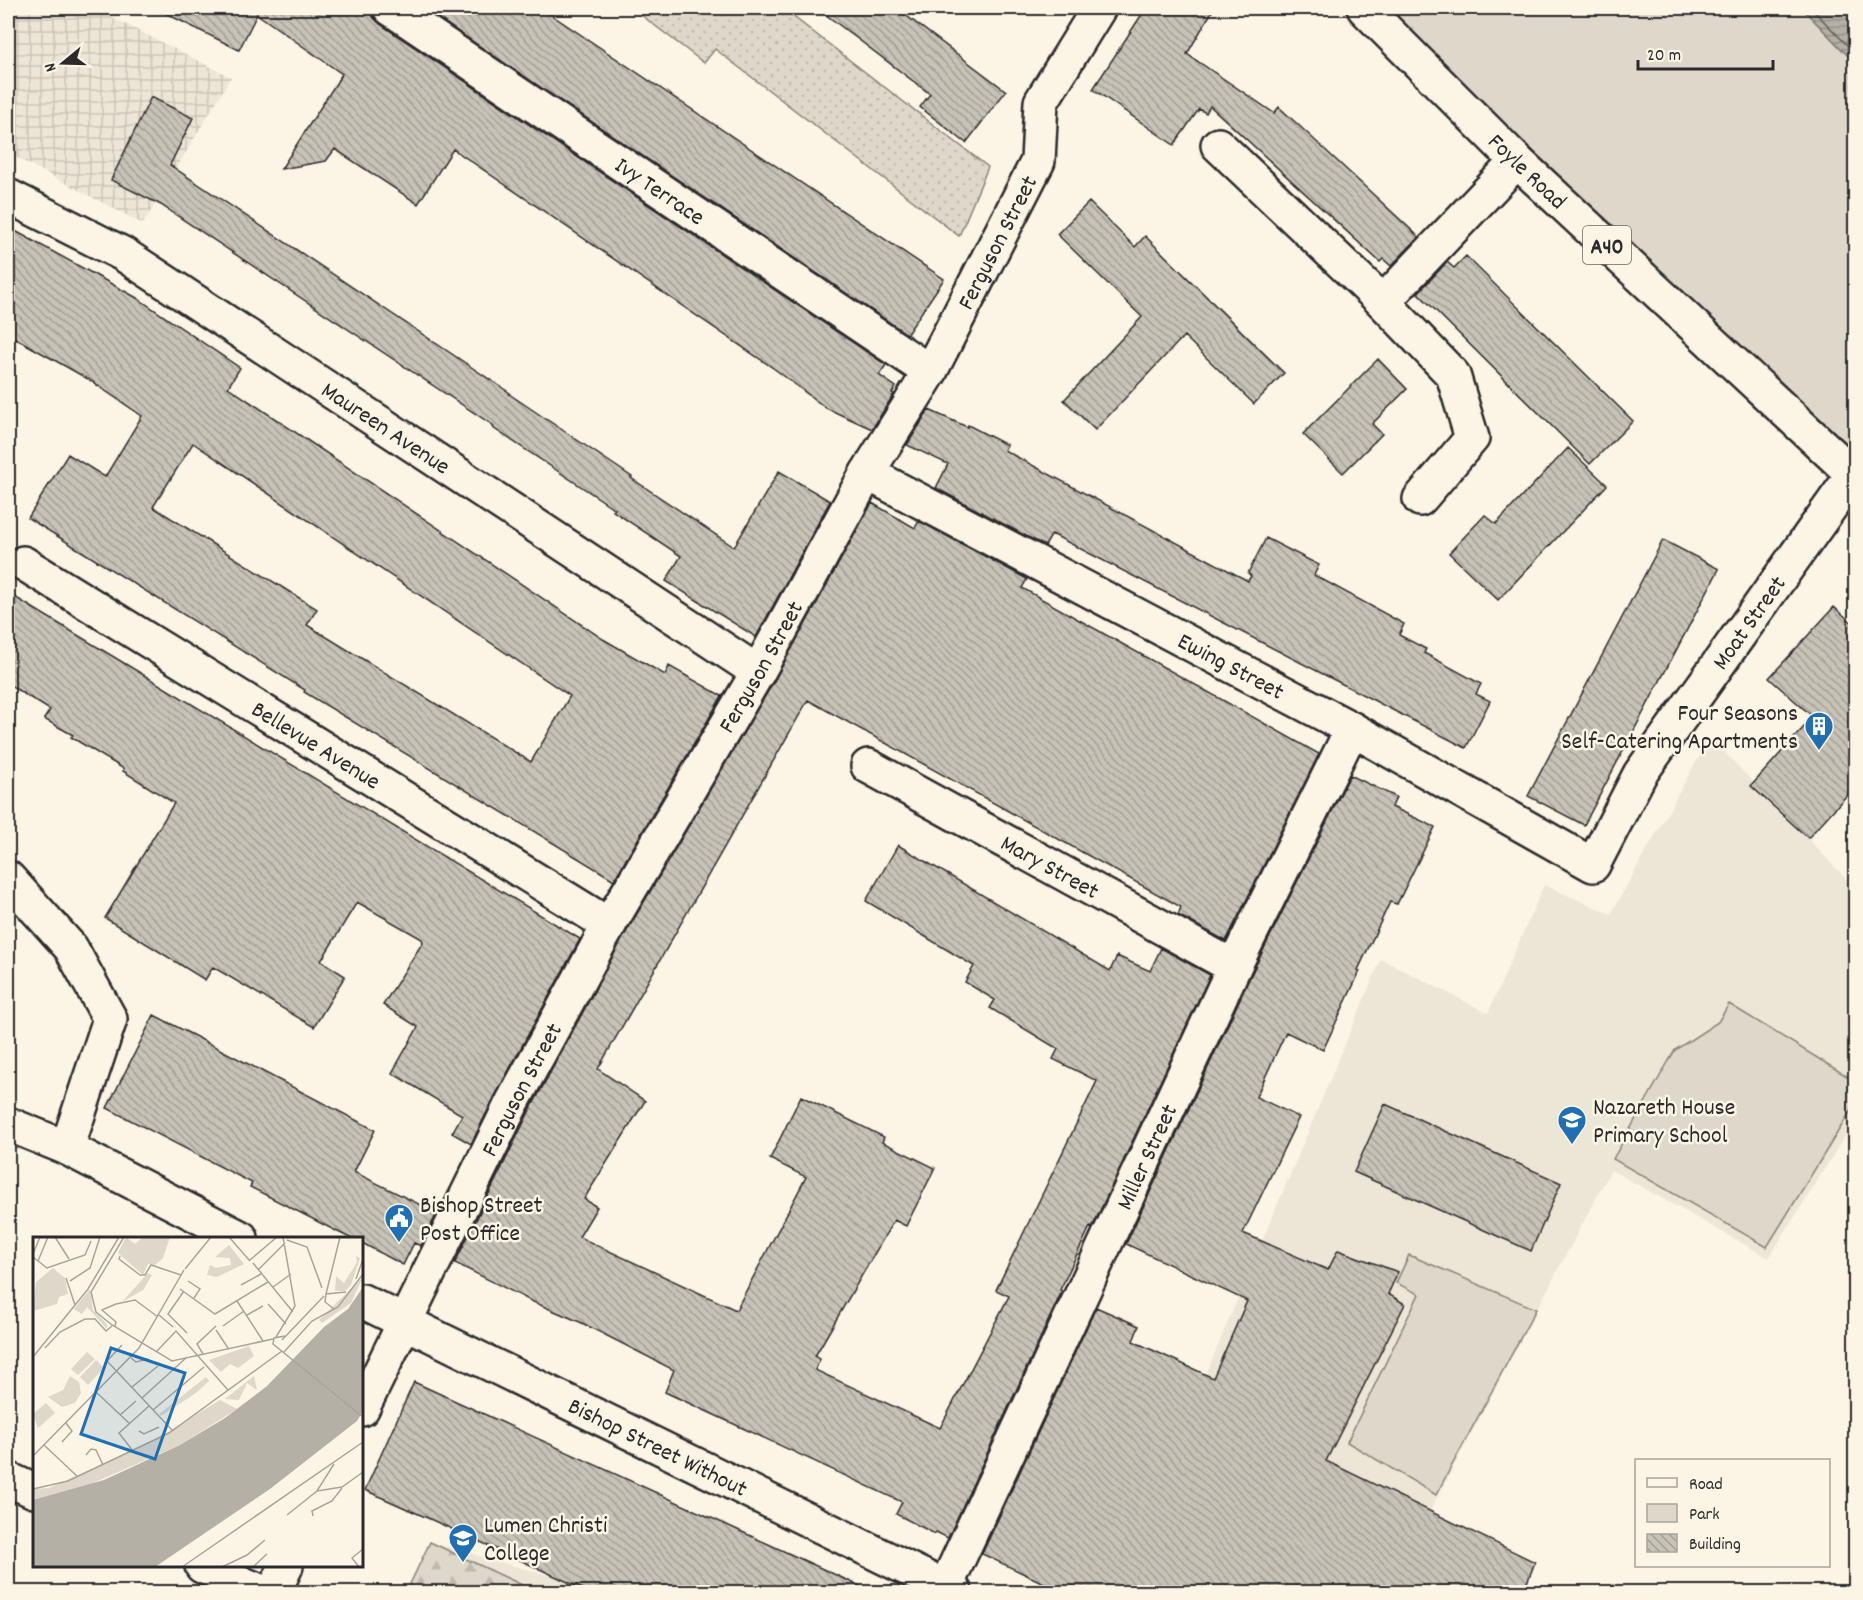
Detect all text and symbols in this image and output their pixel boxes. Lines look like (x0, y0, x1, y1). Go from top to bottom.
north arrow (33, 33, 93, 93)
scale bar (1638, 33, 1773, 71)
text: 20 m (1647, 44, 1681, 69)
text: N (39, 59, 63, 75)
street label: Foyle Road (1479, 127, 1573, 219)
street label: Ivy Terrace (607, 150, 711, 235)
street label: Ferguson Street (951, 170, 1048, 317)
road number: A40 (1583, 226, 1631, 264)
street label: Maureen Avenue (313, 375, 456, 485)
street label: Moat Street (1705, 570, 1796, 678)
street label: Ferguson Street (712, 596, 814, 740)
street label: Ewing Street (1171, 626, 1289, 710)
street label: Bellevue Avenue (244, 694, 386, 800)
place label: Four Seasons Self-Catering Apartments (1561, 698, 1798, 760)
building icon: Four Seasons Self-Catering Apartments (1803, 710, 1835, 752)
street label: Mary Street (993, 828, 1104, 910)
street label: Ferguson Street (474, 1017, 573, 1163)
place label: Nazareth House Primary School (1593, 1092, 1735, 1154)
street label: Miller Street (1109, 1099, 1188, 1216)
school or university icon: Nazareth House Primary School (1556, 1104, 1588, 1146)
place label: Bishop Street Post Office (420, 1190, 543, 1252)
public building icon: Bishop Street Post Office (383, 1202, 415, 1244)
inset map (33, 1237, 363, 1567)
street label: Bishop Street Without (561, 1391, 753, 1508)
legend (1635, 1459, 1830, 1567)
text: Road (1689, 1473, 1723, 1498)
text: Park (1689, 1503, 1720, 1528)
place label: Lumen Christi College (484, 1510, 607, 1572)
school or university icon: Lumen Christi College (447, 1522, 479, 1564)
text: Building (1689, 1533, 1741, 1558)

